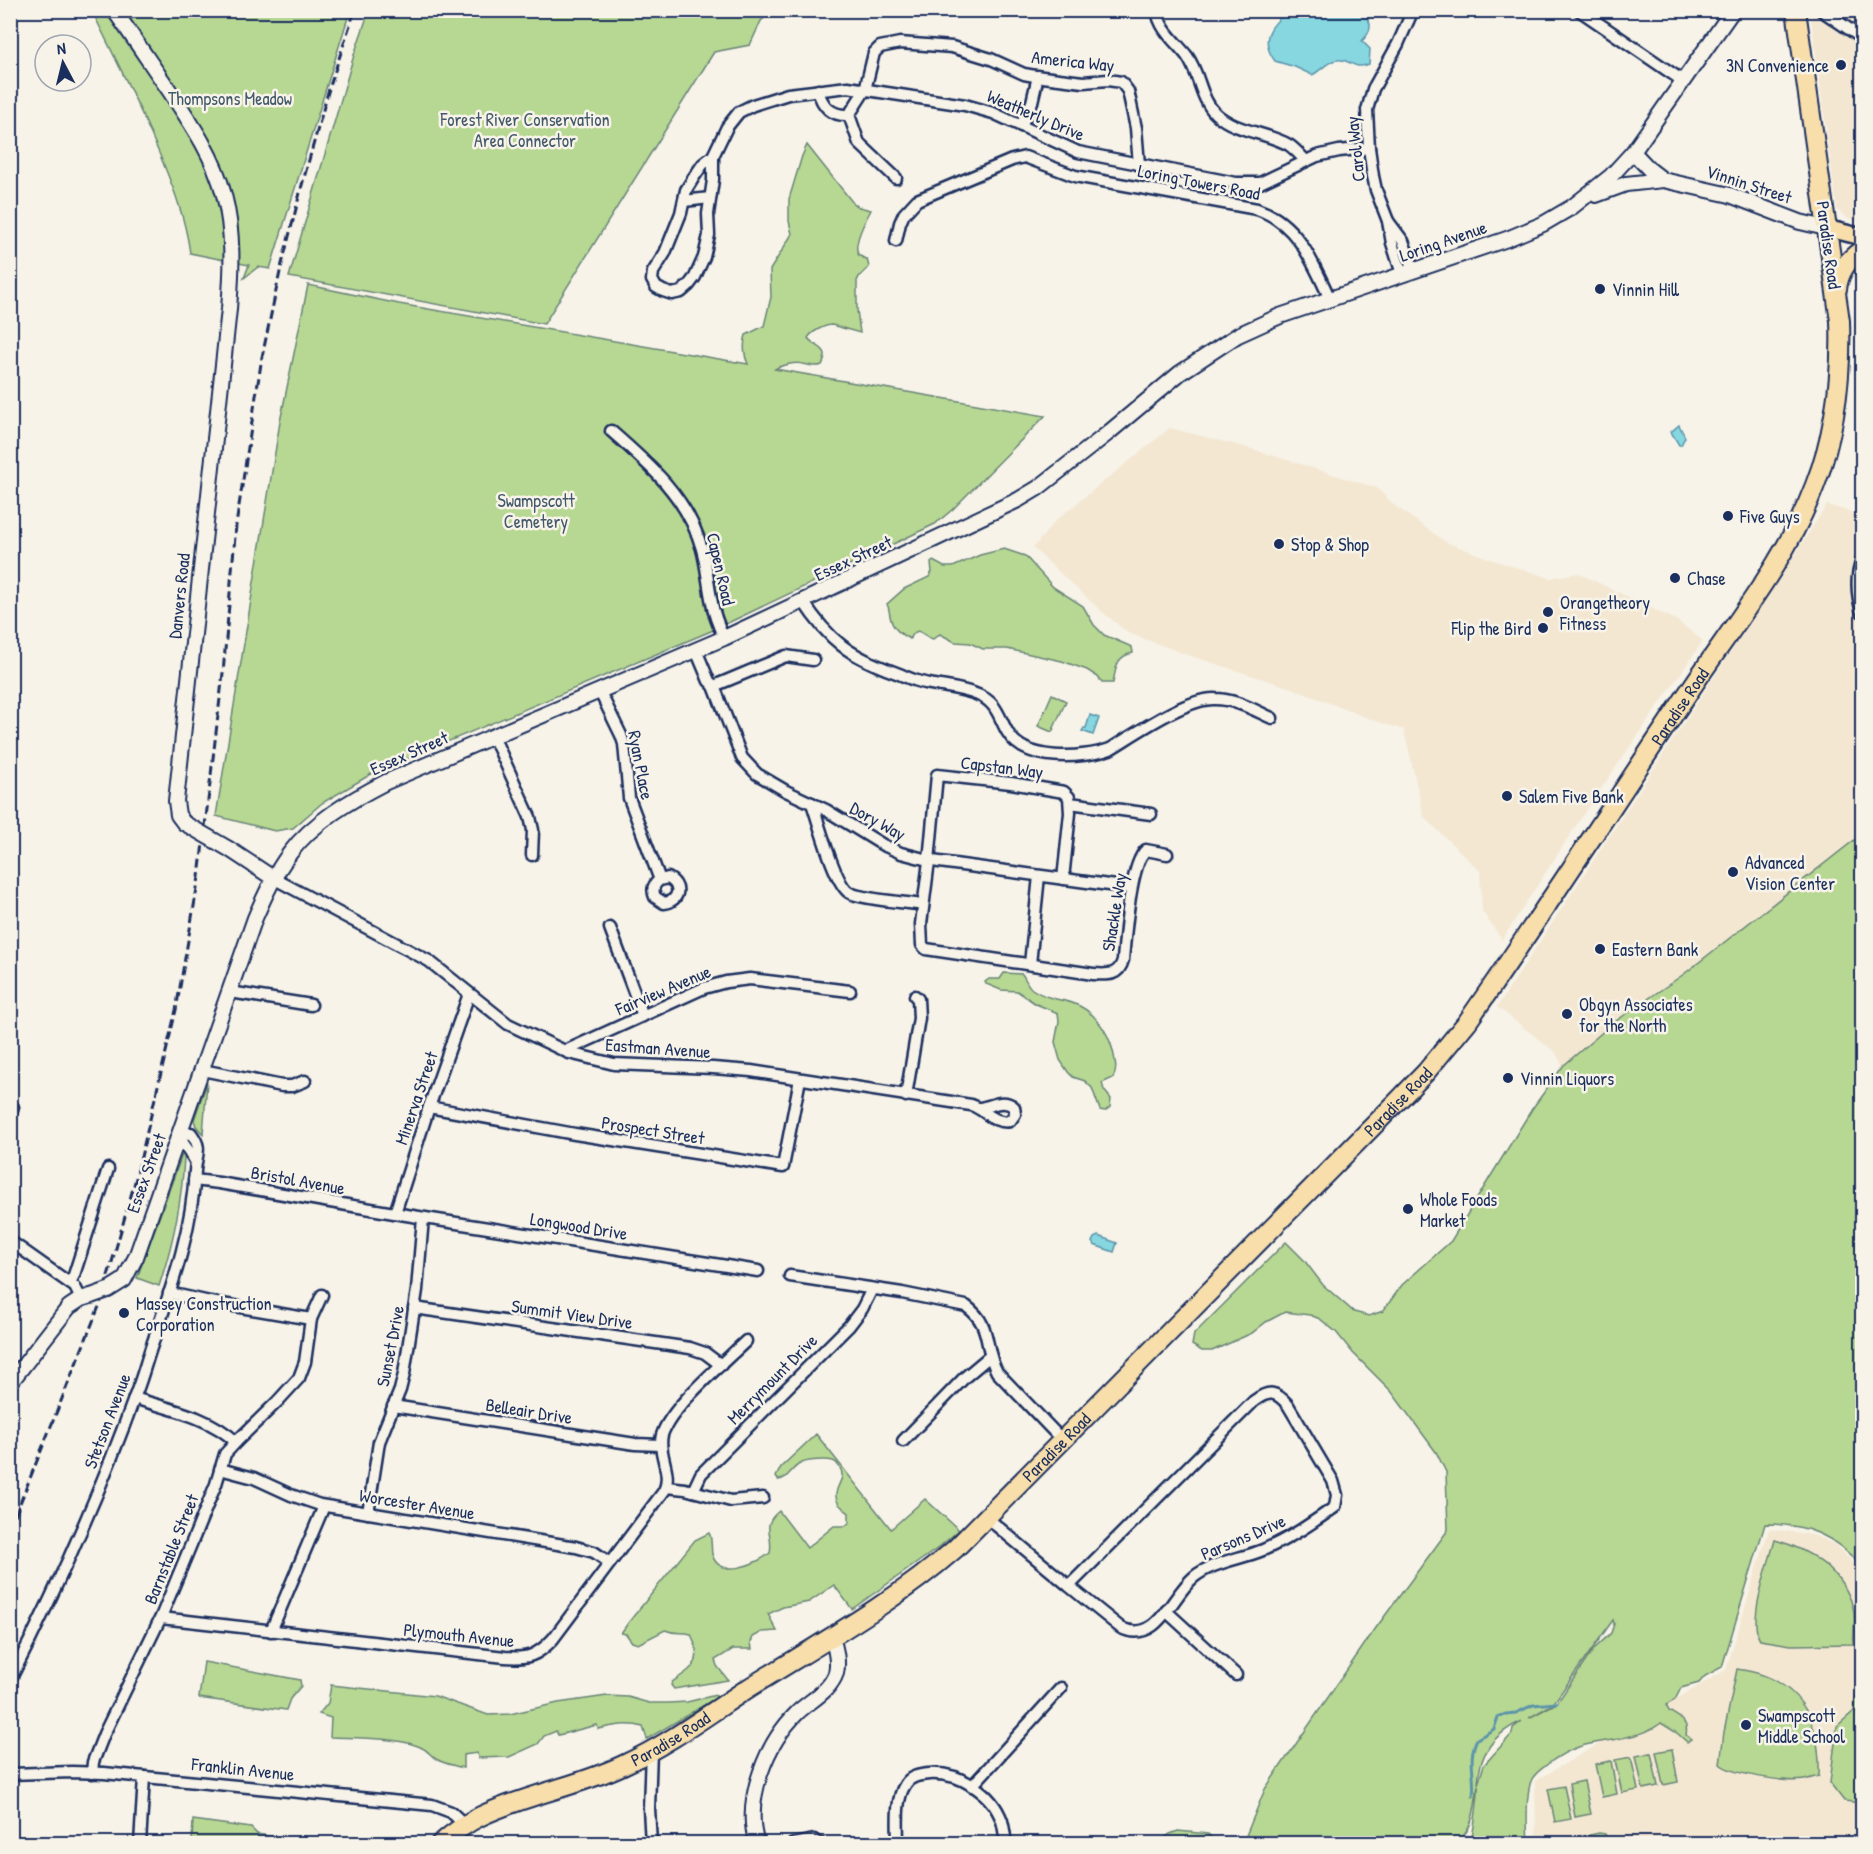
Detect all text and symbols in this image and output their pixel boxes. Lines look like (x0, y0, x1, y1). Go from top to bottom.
north arrow (33, 33, 93, 93)
text: N (56, 37, 67, 60)
street label: America Way (1030, 44, 1116, 78)
place label: 3N Convenience (1726, 53, 1829, 78)
marker: 3N Convenience (1834, 58, 1848, 72)
street label: Weatherly Drive (983, 83, 1089, 147)
park label: Thompsons Meadow (168, 86, 292, 111)
park label: Forest River Conservation Area Connector (439, 107, 610, 153)
street label: Carol Way (1339, 115, 1371, 183)
street label: Loring Towers Road (1136, 158, 1262, 206)
street label: Vinnin Street (1703, 158, 1796, 210)
street label: Paradise Road (1810, 199, 1848, 291)
street label: Loring Avenue (1396, 214, 1490, 268)
place label: Vinnin Hill (1612, 277, 1679, 302)
marker: Vinnin Hill (1593, 282, 1607, 296)
park label: Swampscott Cemetery (497, 488, 575, 534)
place label: Five Guys (1739, 504, 1800, 529)
marker: Five Guys (1721, 509, 1735, 523)
street label: Essex Street (810, 529, 897, 587)
street label: Capen Road (701, 530, 741, 608)
place label: Stop & Shop (1291, 532, 1369, 557)
marker: Stop & Shop (1272, 537, 1286, 551)
street label: Danvers Road (162, 552, 196, 640)
place label: Chase (1687, 566, 1726, 591)
marker: Chase (1668, 571, 1682, 585)
place label: Orangetheory Fitness (1559, 590, 1650, 636)
marker: Orangetheory Fitness (1541, 605, 1555, 619)
place label: Flip the Bird (1450, 616, 1531, 641)
marker: Flip the Bird (1536, 621, 1550, 635)
street label: Paradise Road (1644, 662, 1714, 750)
street label: Essex Street (366, 724, 453, 781)
street label: Ryan Place (622, 728, 660, 802)
street label: Capstan Way (959, 750, 1045, 785)
place label: Salem Five Bank (1519, 784, 1624, 809)
marker: Salem Five Bank (1500, 789, 1514, 803)
street label: Dory Way (846, 795, 911, 847)
place label: Advanced Vision Center (1745, 850, 1835, 896)
marker: Advanced Vision Center (1726, 865, 1740, 879)
street label: Shackle Way (1095, 871, 1133, 953)
place label: Eastern Bank (1612, 937, 1699, 962)
marker: Eastern Bank (1593, 942, 1607, 956)
street label: Fairview Avenue (611, 959, 715, 1022)
place label: Obgyn Associates for the North (1579, 992, 1693, 1038)
marker: Obgyn Associates for the North (1560, 1007, 1574, 1021)
street label: Eastman Avenue (605, 1032, 711, 1064)
street label: Minerva Street (388, 1047, 444, 1148)
street label: Paradise Road (1358, 1061, 1437, 1142)
place label: Vinnin Liquors (1520, 1066, 1614, 1091)
marker: Vinnin Liquors (1501, 1071, 1515, 1085)
street label: Prospect Street (600, 1110, 707, 1151)
street label: Essex Street (120, 1129, 172, 1216)
street label: Bristol Avenue (249, 1159, 347, 1201)
place label: Whole Foods Market (1420, 1187, 1497, 1233)
marker: Whole Foods Market (1401, 1202, 1415, 1216)
street label: Longwood Drive (529, 1206, 629, 1246)
place label: Massey Construction Corporation (136, 1291, 272, 1337)
street label: Summit View Drive (510, 1293, 634, 1335)
street label: Sunset Drive (370, 1303, 410, 1389)
marker: Massey Construction Corporation (117, 1306, 131, 1320)
street label: Merrymount Drive (721, 1328, 823, 1430)
street label: Stetson Avenue (77, 1370, 137, 1472)
street label: Belleair Drive (484, 1392, 574, 1430)
street label: Paradise Road (1016, 1407, 1096, 1487)
street label: Worcester Avenue (358, 1483, 476, 1525)
street label: Barnstable Street (138, 1489, 205, 1608)
street label: Parsons Drive (1197, 1508, 1289, 1566)
street label: Plymouth Avenue (402, 1617, 516, 1653)
place label: Swampscott Middle School (1758, 1703, 1845, 1749)
street label: Paradise Road (626, 1705, 715, 1772)
marker: Swampscott Middle School (1739, 1718, 1753, 1732)
street label: Franklin Avenue (189, 1751, 296, 1787)

